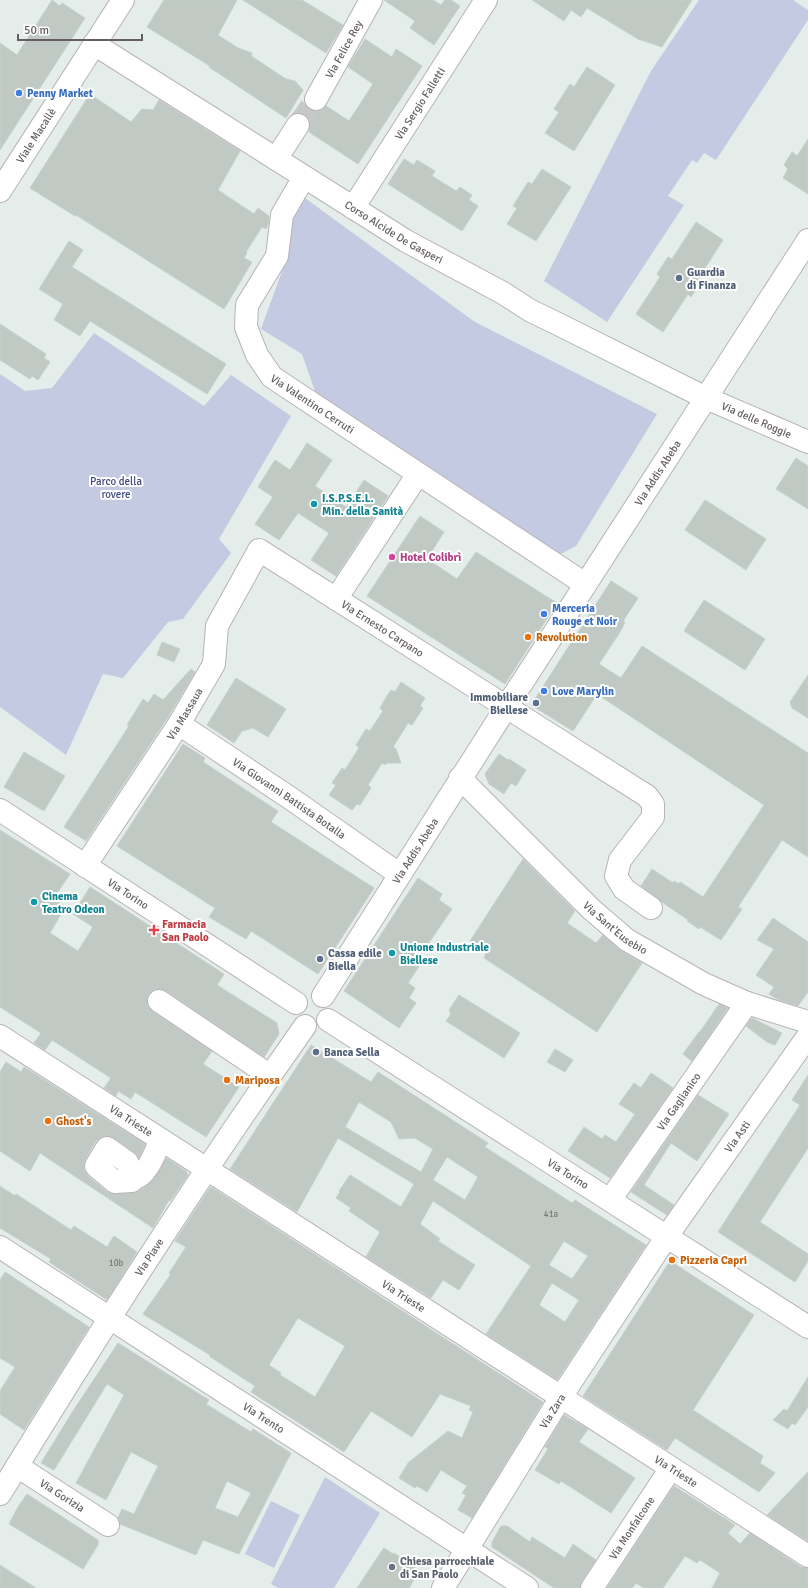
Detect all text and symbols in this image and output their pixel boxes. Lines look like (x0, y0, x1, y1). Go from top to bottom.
scale bar (18, 16, 142, 42)
street label: Via Felice Rey (323, 17, 366, 81)
text: 50 m (24, 23, 49, 38)
street label: Via Sergio Falletti (392, 65, 448, 142)
place label: Penny Market (27, 87, 93, 100)
marker: Penny Market (14, 88, 24, 98)
street label: Viale Macallè (14, 106, 59, 166)
street label: Corso Alcide De Gasperi (342, 198, 445, 267)
place label: Guardia di Finanza (687, 266, 736, 292)
marker: Guardia di Finanza (674, 273, 684, 283)
street label: Via Valentino Cerruti (268, 372, 357, 437)
street label: Via delle Roggie (719, 399, 794, 441)
street label: Via Addis Abeba (632, 438, 684, 508)
park label: Parco della rovere (90, 475, 142, 501)
place label: I.S.P.S.E.L. Min. della Sanità (322, 492, 403, 518)
marker: I.S.P.S.E.L. Min. della Sanità (309, 499, 319, 509)
place label: Hotel Colibrì (400, 551, 461, 564)
marker: Hotel Colibrì (387, 552, 397, 562)
street label: Via Ernesto Carpano (339, 598, 426, 660)
place label: Merceria Rouge et Noir (552, 602, 618, 628)
marker: Merceria Rouge et Noir (539, 609, 549, 619)
place label: Revolution (536, 631, 587, 644)
marker: Revolution (523, 632, 533, 642)
street label: Via Massaua (164, 685, 206, 743)
place label: Love Marylin (552, 685, 614, 698)
marker: Love Marylin (539, 686, 549, 696)
place label: Immobiliare Biellese (470, 691, 529, 717)
marker: Immobiliare Biellese (531, 698, 541, 708)
street label: Via Giovanni Battista Botalla (230, 756, 349, 842)
street label: Via Addis Abeba (390, 815, 441, 886)
street label: Via Torino (105, 876, 151, 912)
place label: Cinema Teatro Odeon (42, 890, 105, 916)
marker: Cinema Teatro Odeon (29, 897, 39, 907)
street label: Via Sant'Eusebio (580, 899, 650, 957)
place label: Farmacia San Paolo (162, 918, 209, 944)
marker: Farmacia San Paolo (149, 925, 159, 935)
place label: Unione Industriale Biellese (400, 941, 490, 967)
place label: Cassa edile Biella (328, 947, 382, 973)
marker: Unione Industriale Biellese (387, 948, 397, 958)
marker: Cassa edile Biella (315, 954, 325, 964)
place label: Banca Sella (324, 1046, 380, 1059)
marker: Banca Sella (311, 1047, 321, 1057)
street label: Via Gaglianico (654, 1070, 704, 1133)
place label: Mariposa (235, 1074, 280, 1087)
marker: Mariposa (222, 1075, 232, 1085)
street label: Via Trieste (107, 1102, 155, 1140)
place label: Ghost's (56, 1115, 91, 1128)
marker: Ghost's (43, 1116, 53, 1126)
street label: Via Asti (722, 1118, 753, 1155)
street label: Via Torino (545, 1156, 591, 1192)
house number: 41a (544, 1209, 559, 1220)
street label: Via Piave (132, 1236, 166, 1279)
place label: Pizzeria Capri (680, 1254, 747, 1267)
marker: Pizzeria Capri (667, 1255, 677, 1265)
house number: 10b (109, 1258, 123, 1269)
street label: Via Trieste (379, 1277, 428, 1315)
street label: Via Zara (537, 1391, 569, 1431)
street label: Via Trento (240, 1400, 287, 1436)
street label: Via Trieste (652, 1453, 700, 1490)
street label: Via Gorizia (37, 1477, 87, 1515)
street label: Via Monfalcone (607, 1494, 657, 1562)
place label: Chiesa parrocchiale di San Paolo (400, 1555, 495, 1581)
marker: Chiesa parrocchiale di San Paolo (387, 1562, 397, 1572)

